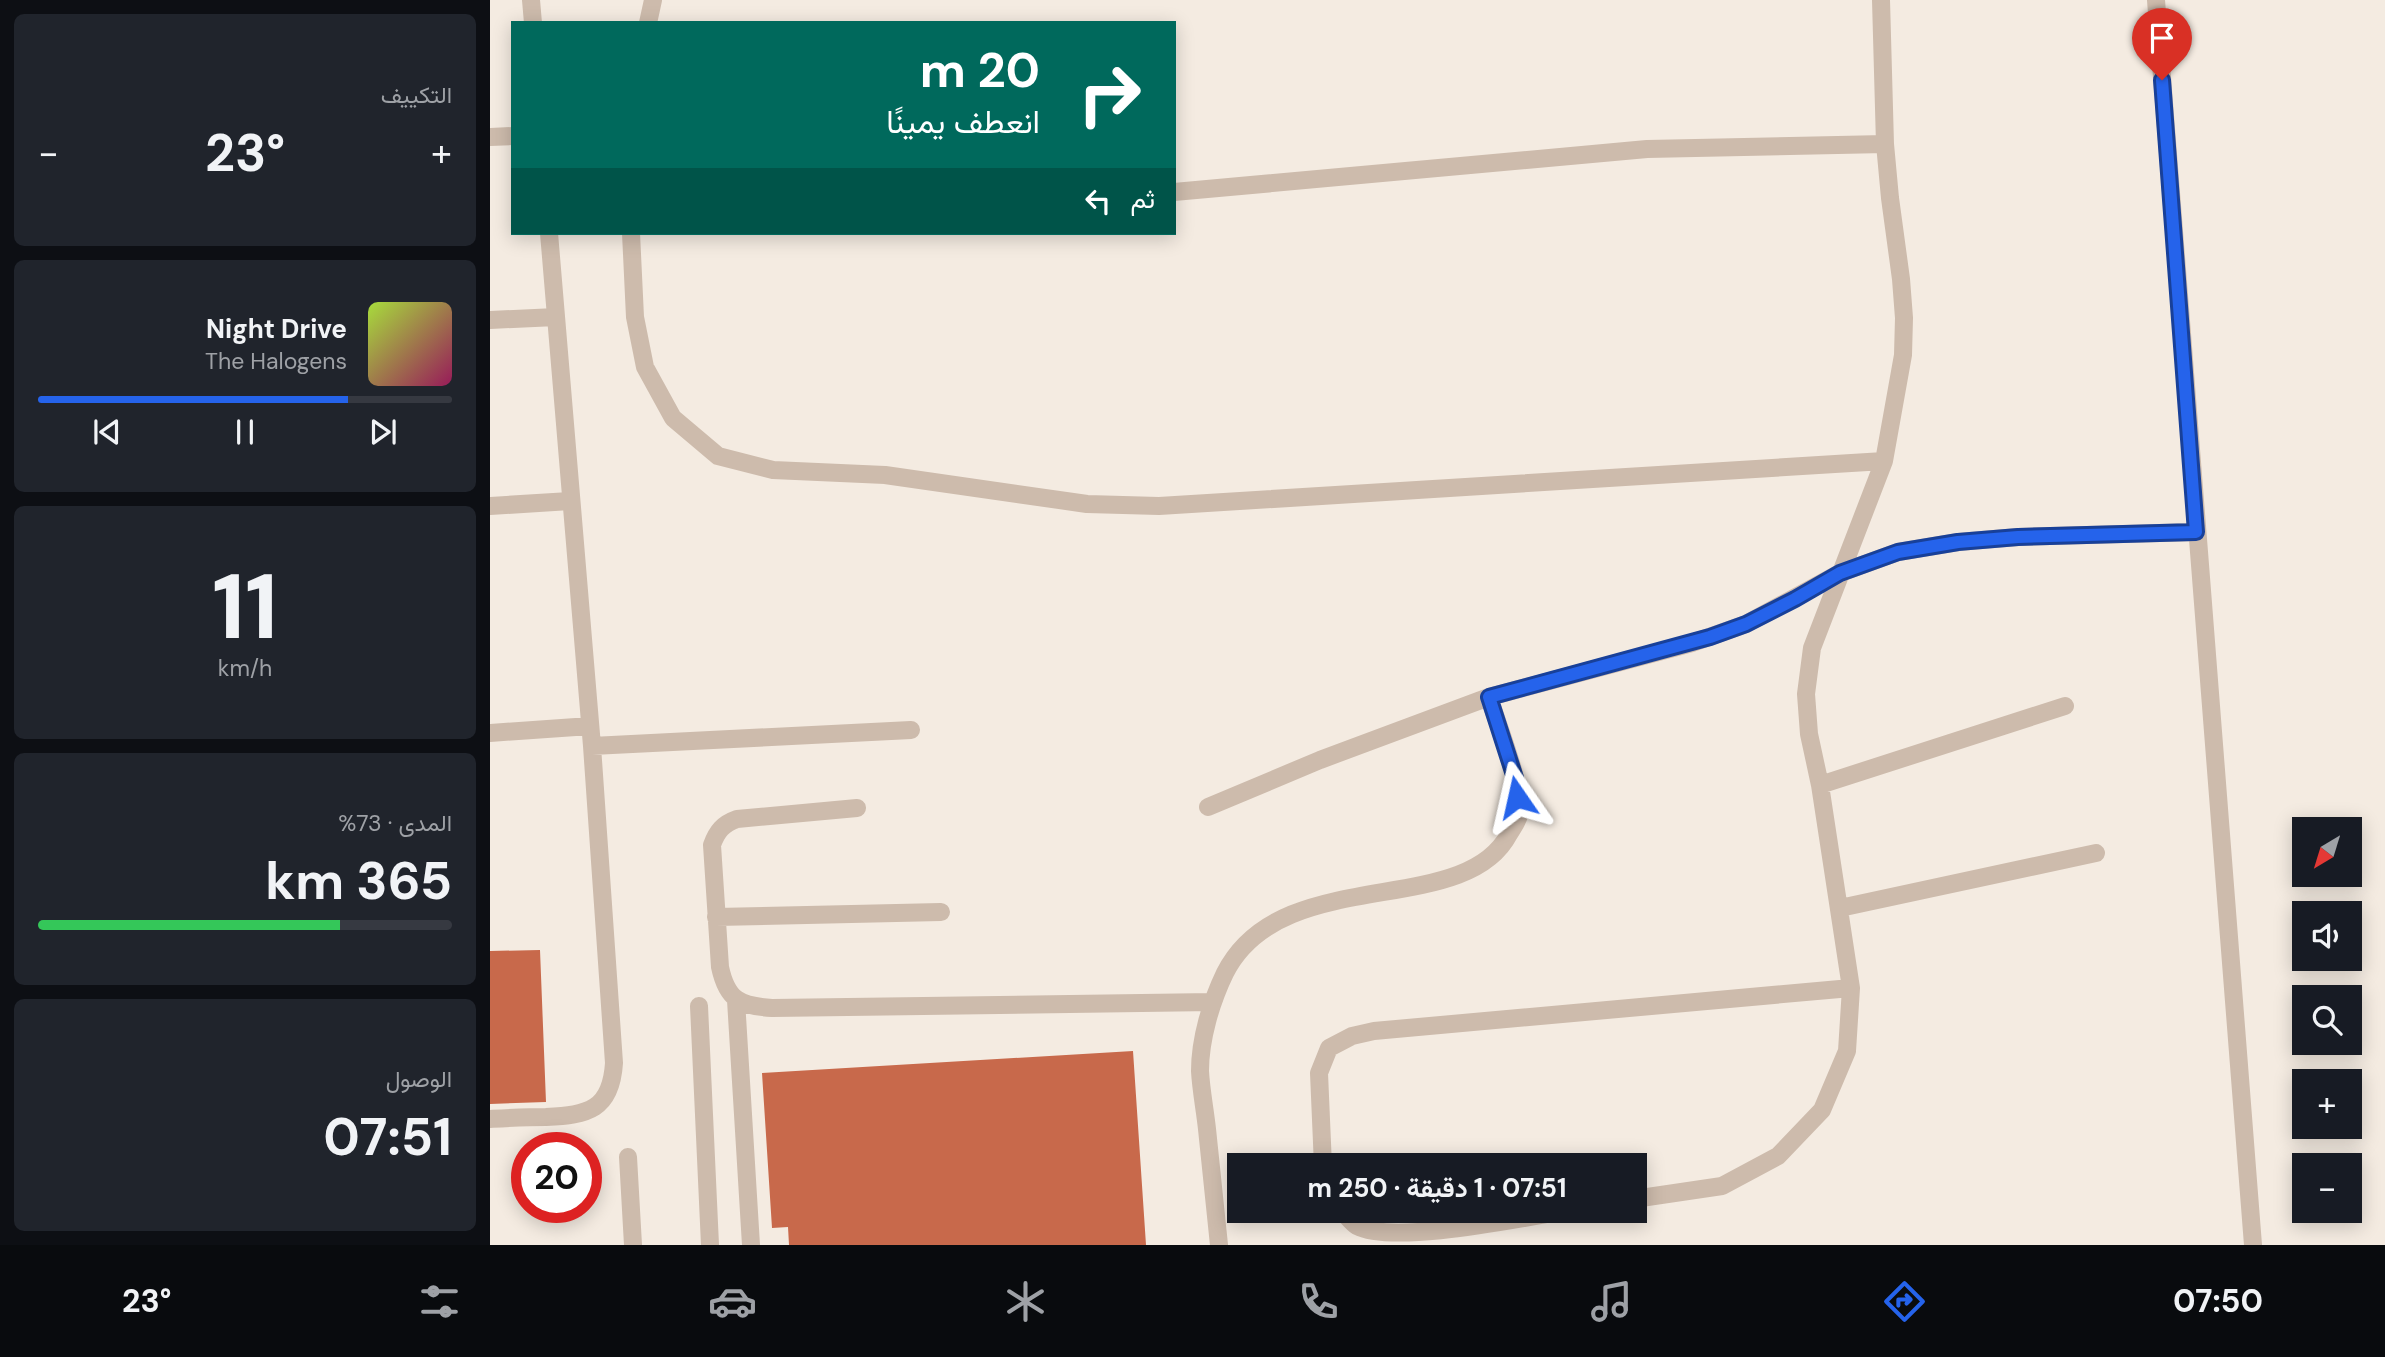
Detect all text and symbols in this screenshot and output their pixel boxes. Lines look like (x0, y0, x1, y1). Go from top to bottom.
pin (2132, 8, 2192, 80)
icon: arrive (2143, 19, 2181, 57)
text: 20 m (920, 38, 1040, 102)
icon: right (1064, 49, 1155, 140)
text: التكييف (381, 80, 452, 110)
text: انعطف يمينًا (886, 101, 1040, 143)
text: 23° (205, 119, 285, 187)
text: − (38, 128, 59, 178)
text: + (431, 128, 452, 178)
icon: left (1079, 182, 1117, 220)
text: ثم (1131, 182, 1155, 216)
text: Night Drive (206, 312, 347, 346)
text: The Halogens (205, 346, 347, 376)
icon: previous (88, 413, 126, 451)
icon: pause (226, 413, 264, 451)
icon: next (364, 413, 402, 451)
text: 11 (212, 548, 278, 666)
text: km/h (218, 653, 272, 683)
position arrow (1480, 760, 1554, 834)
text: المدى · 73% (338, 808, 452, 838)
north arrow (2292, 817, 2362, 887)
map controls (2292, 817, 2362, 1223)
text: 365 km (265, 847, 452, 915)
button: sound (2292, 901, 2362, 971)
button: search (2292, 985, 2362, 1055)
text: الوصول (386, 1064, 452, 1094)
button: + (2292, 1069, 2362, 1139)
text: 07:51 (323, 1103, 452, 1171)
speed limit sign: 20 (511, 1132, 602, 1223)
button: − (2292, 1153, 2362, 1223)
text: 07:51 · 1 دقيقة · 250 m (1308, 1171, 1566, 1205)
icon: filters (415, 1277, 464, 1326)
icon: car (708, 1277, 757, 1326)
icon: climate (1001, 1277, 1050, 1326)
icon: phone (1294, 1277, 1343, 1326)
icon: music (1587, 1277, 1636, 1326)
icon: directions (1880, 1277, 1929, 1326)
text: 23° (122, 1280, 171, 1322)
text: 07:50 (2173, 1280, 2263, 1322)

